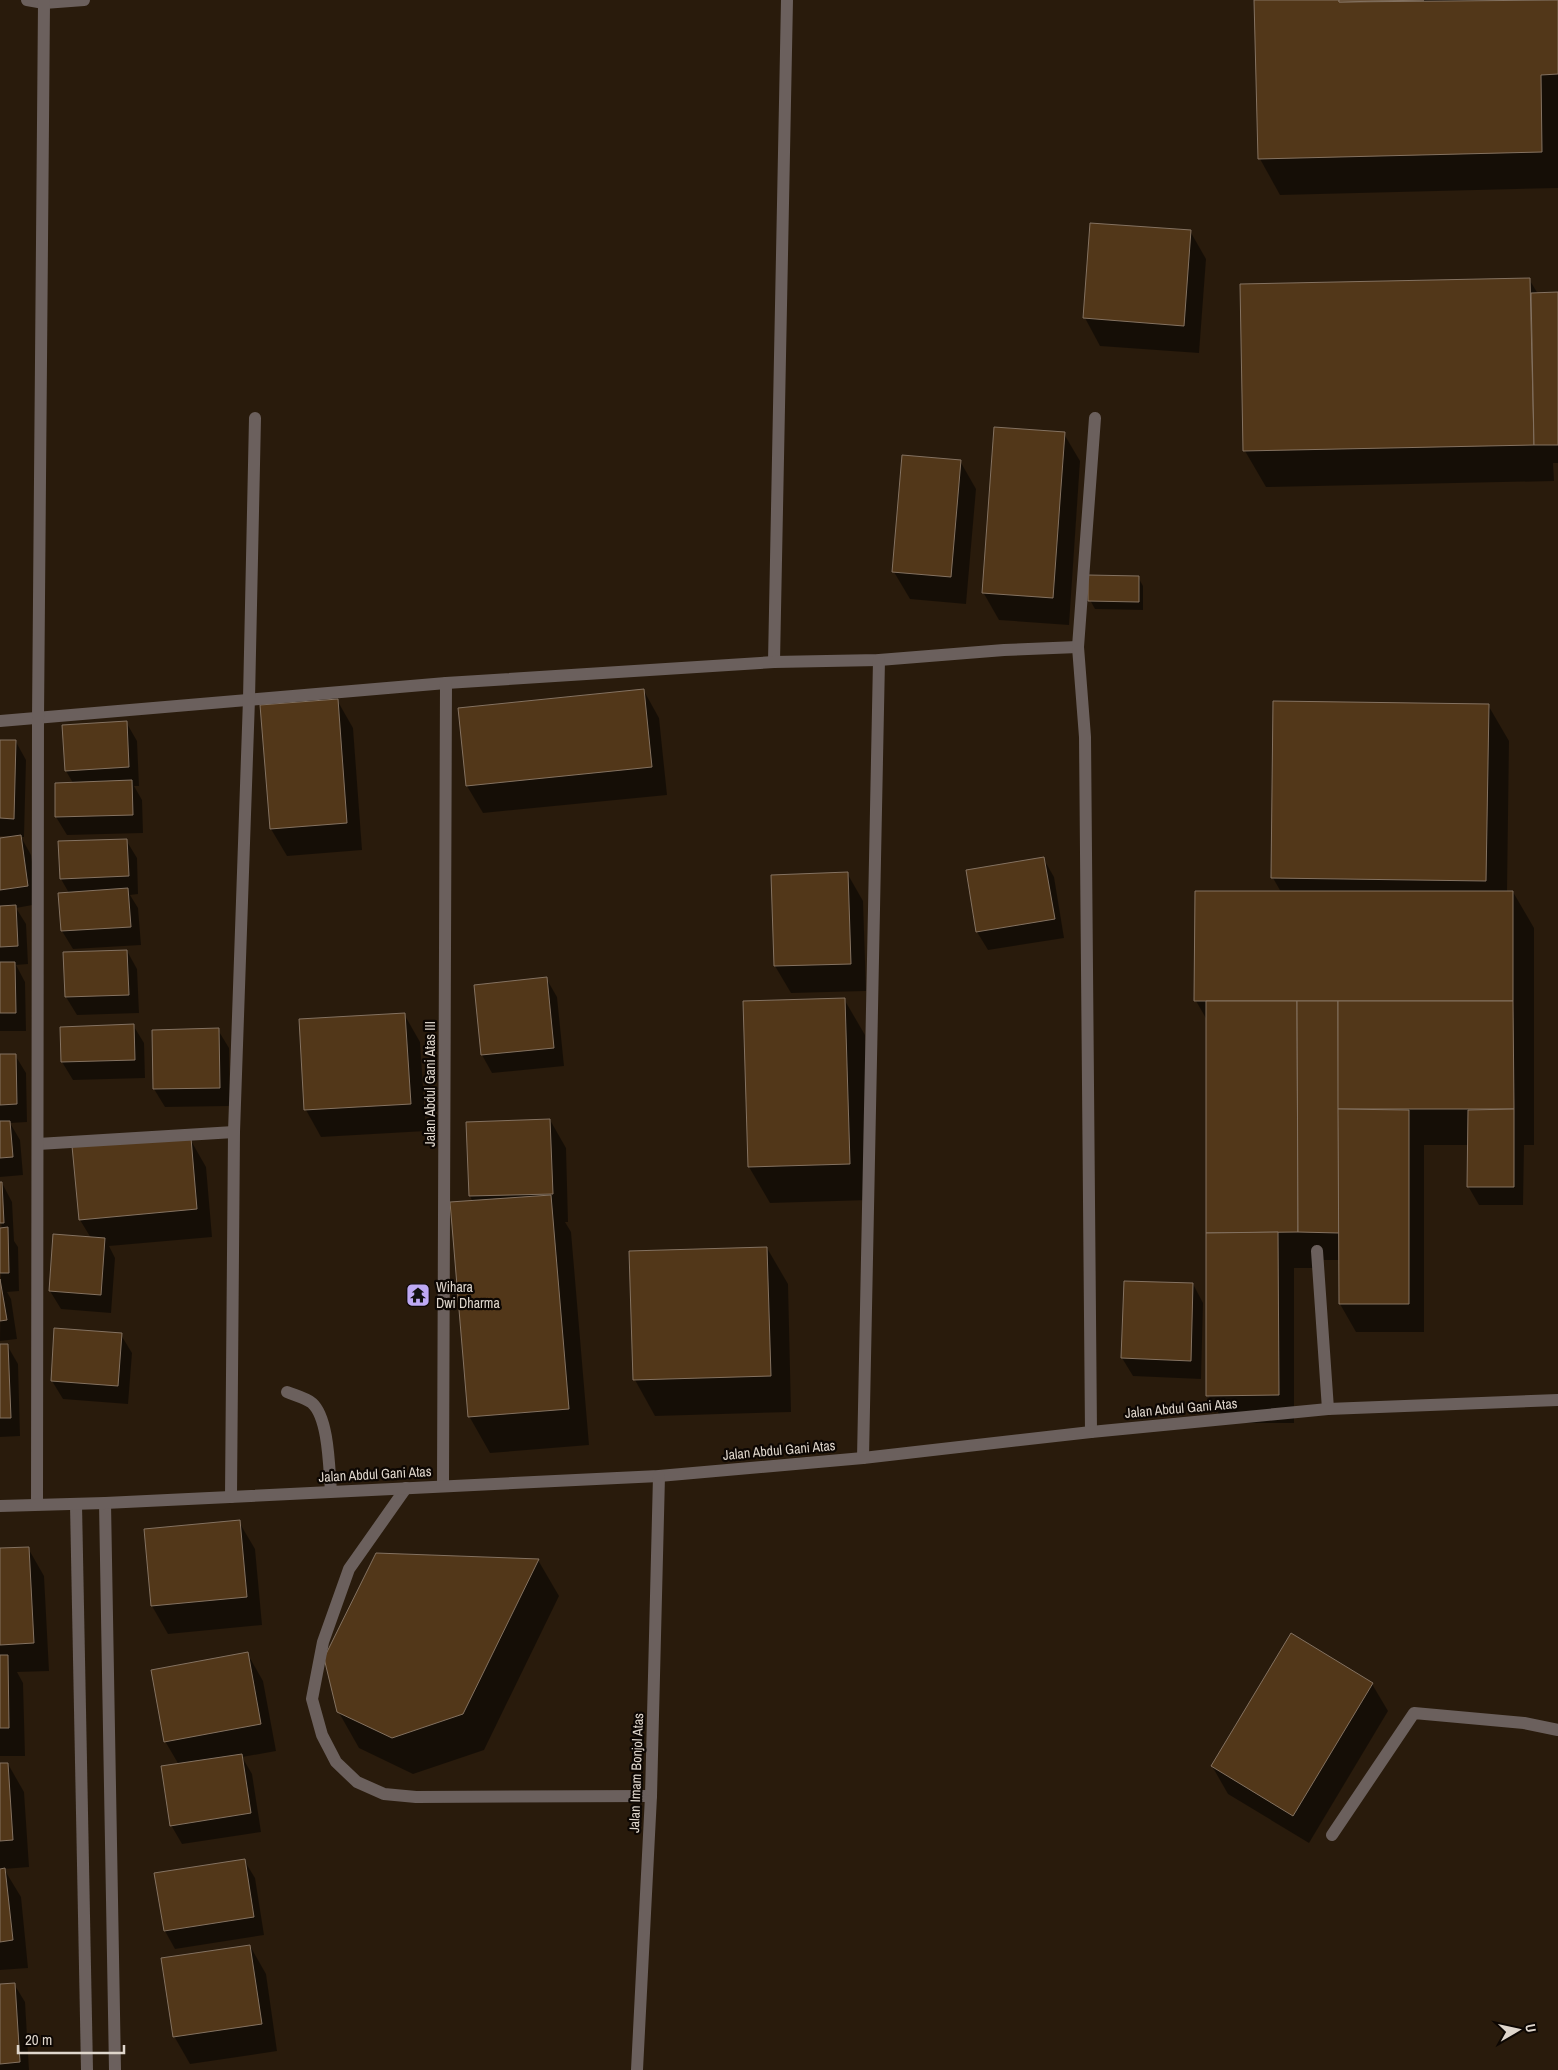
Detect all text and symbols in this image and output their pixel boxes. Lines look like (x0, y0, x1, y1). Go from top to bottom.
street label: Jalan Abdul Gani Atas III (421, 1021, 439, 1147)
place label: Wihara Dwi Dharma (436, 1278, 500, 1312)
temple icon: Wihara Dwi Dharma (405, 1282, 431, 1308)
street label: Jalan Abdul Gani Atas (1124, 1394, 1238, 1422)
street label: Jalan Abdul Gani Atas (722, 1436, 836, 1464)
street label: Jalan Abdul Gani Atas (318, 1462, 432, 1486)
street label: Jalan Imam Bonjol Atas (625, 1712, 647, 1833)
north arrow (1493, 2005, 1543, 2055)
scale bar (18, 2022, 124, 2054)
text: U (1521, 2022, 1540, 2033)
text: 20 m (25, 2029, 52, 2050)

